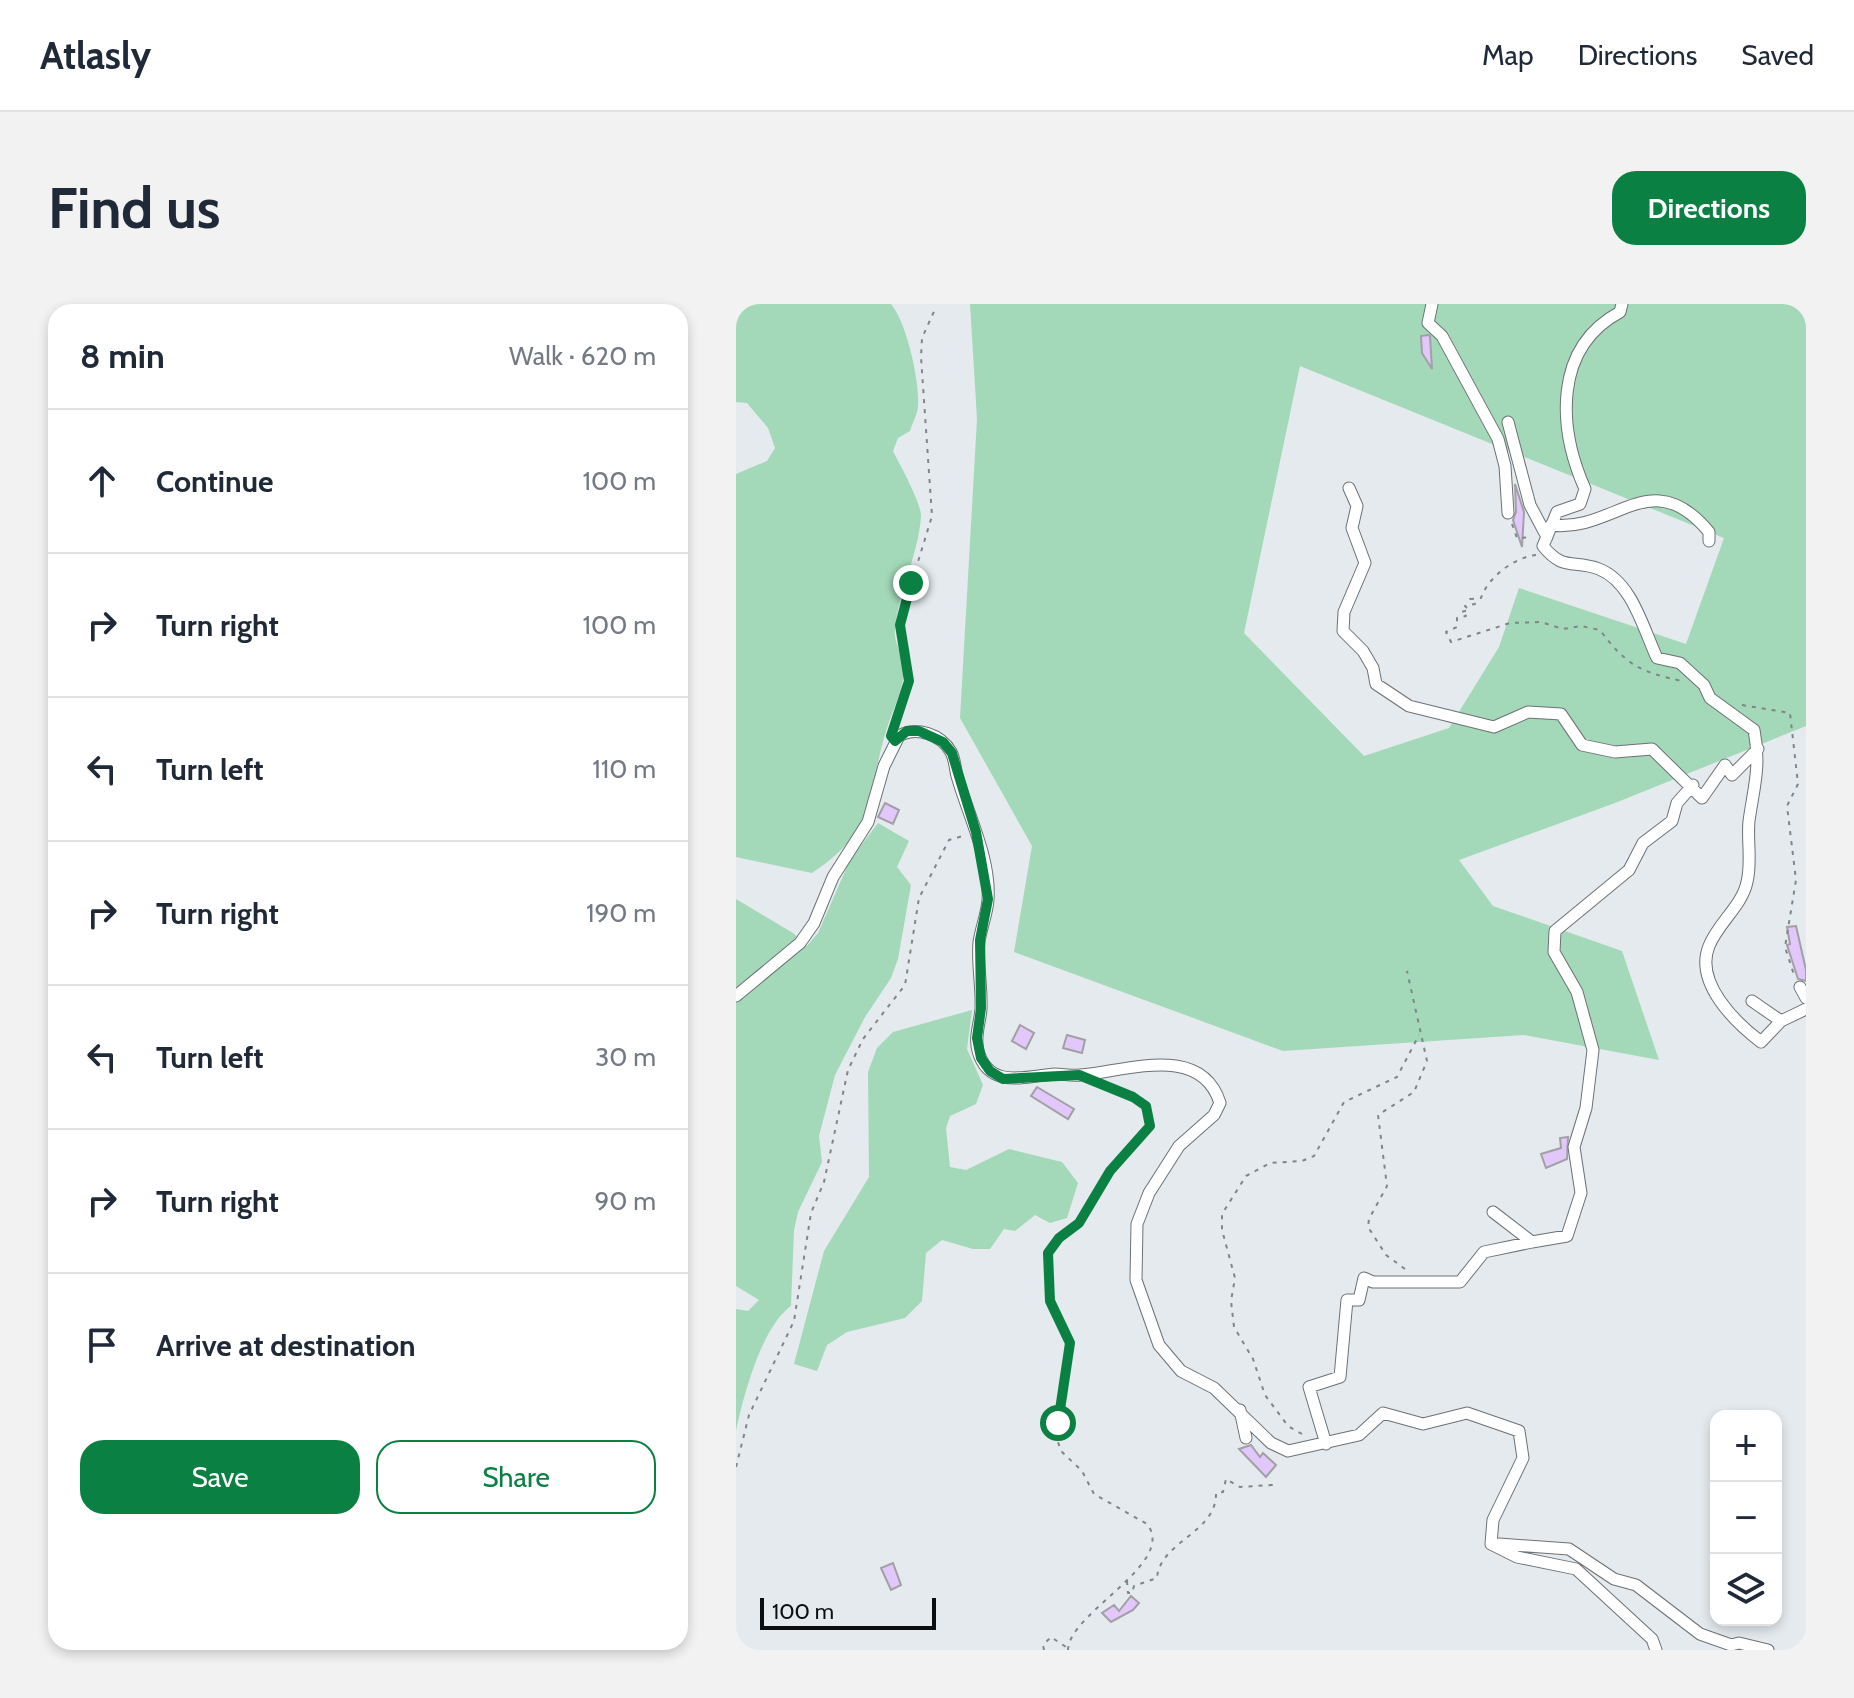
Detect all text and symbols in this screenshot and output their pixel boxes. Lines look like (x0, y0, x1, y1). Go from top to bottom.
text: Atlasly (40, 32, 151, 79)
text: Map (1482, 38, 1534, 72)
text: Directions (1578, 38, 1697, 72)
text: Saved (1741, 38, 1814, 72)
button: Directions (1612, 171, 1806, 245)
text: Find us (48, 174, 221, 242)
text: 8 min (80, 335, 165, 377)
text: Walk · 620 m (509, 340, 656, 372)
icon: ahead (80, 459, 124, 503)
text: Continue (156, 463, 273, 500)
text: 100 m (583, 465, 656, 497)
route end (893, 565, 929, 601)
icon: right (80, 603, 124, 647)
text: Turn right (156, 607, 279, 644)
text: 100 m (583, 609, 656, 641)
icon: left (80, 747, 124, 791)
text: Turn left (156, 751, 264, 788)
text: 110 m (592, 753, 656, 785)
icon: right (80, 891, 124, 935)
text: Turn right (156, 895, 279, 932)
text: 190 m (586, 897, 656, 929)
icon: left (80, 1035, 124, 1079)
text: Turn left (156, 1039, 264, 1076)
text: 30 m (595, 1041, 656, 1073)
icon: right (80, 1179, 124, 1223)
text: Turn right (156, 1183, 279, 1220)
text: 90 m (594, 1185, 656, 1217)
icon: arrive (80, 1323, 124, 1367)
text: Arrive at destination (156, 1327, 416, 1364)
route start (1040, 1405, 1076, 1441)
map controls (1710, 1410, 1782, 1626)
button: + (1710, 1410, 1782, 1482)
button: Save (80, 1440, 360, 1514)
button: Share (376, 1440, 656, 1514)
button: − (1710, 1482, 1782, 1554)
button: layers (1710, 1554, 1782, 1626)
scale bar (760, 1594, 936, 1630)
text: 100 m (772, 1598, 834, 1625)

